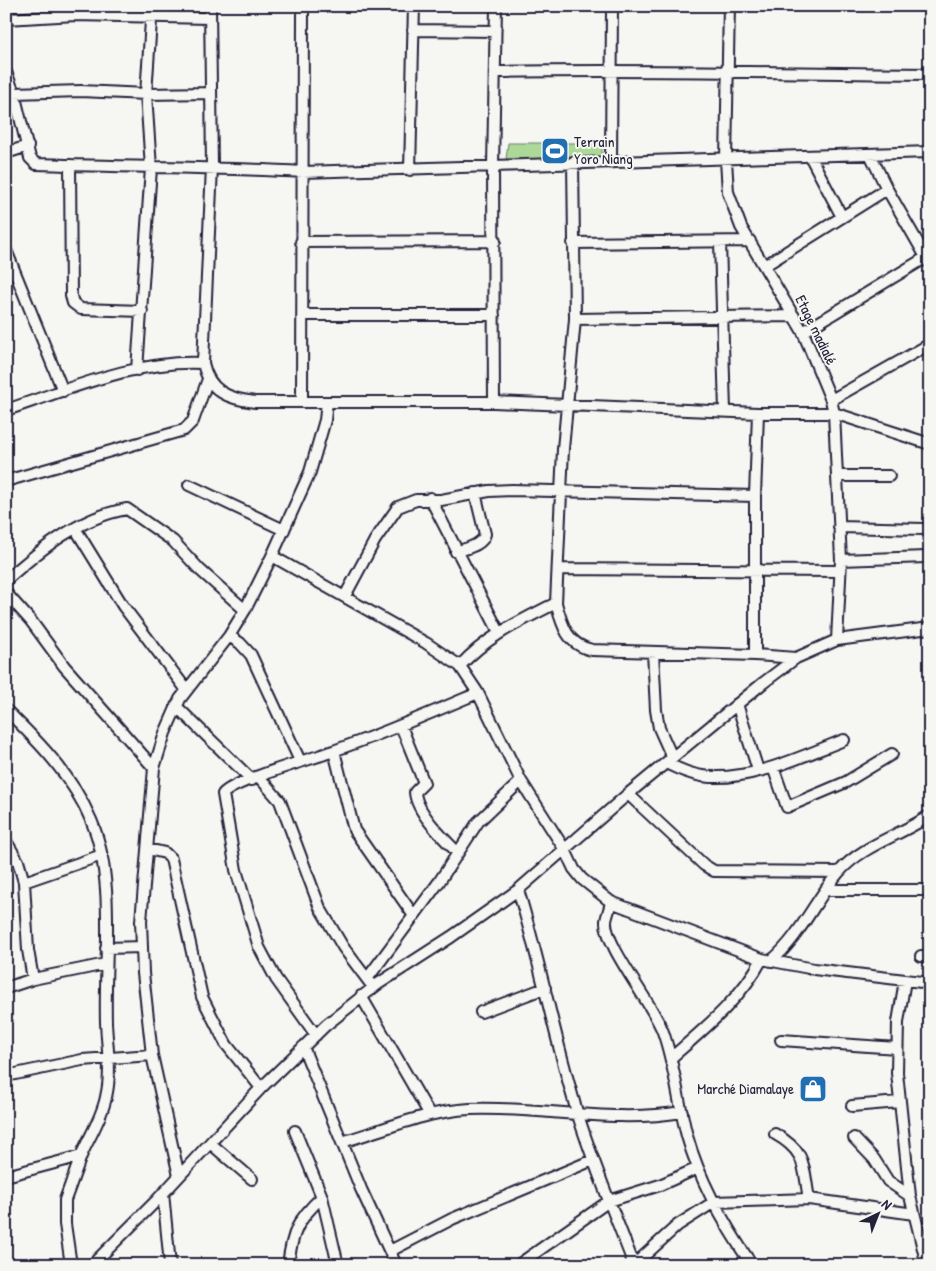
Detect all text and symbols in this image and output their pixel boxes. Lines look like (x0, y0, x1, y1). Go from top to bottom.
place label: Terrain Yoro Niang (574, 131, 633, 169)
sports icon: Terrain Yoro Niang (540, 136, 570, 166)
street label: Etage madialé (791, 292, 842, 368)
shop icon: Marché Diamalaye (798, 1074, 828, 1104)
place label: Marché Diamalaye (697, 1078, 794, 1099)
north arrow (854, 1188, 904, 1238)
text: N (878, 1195, 897, 1214)

